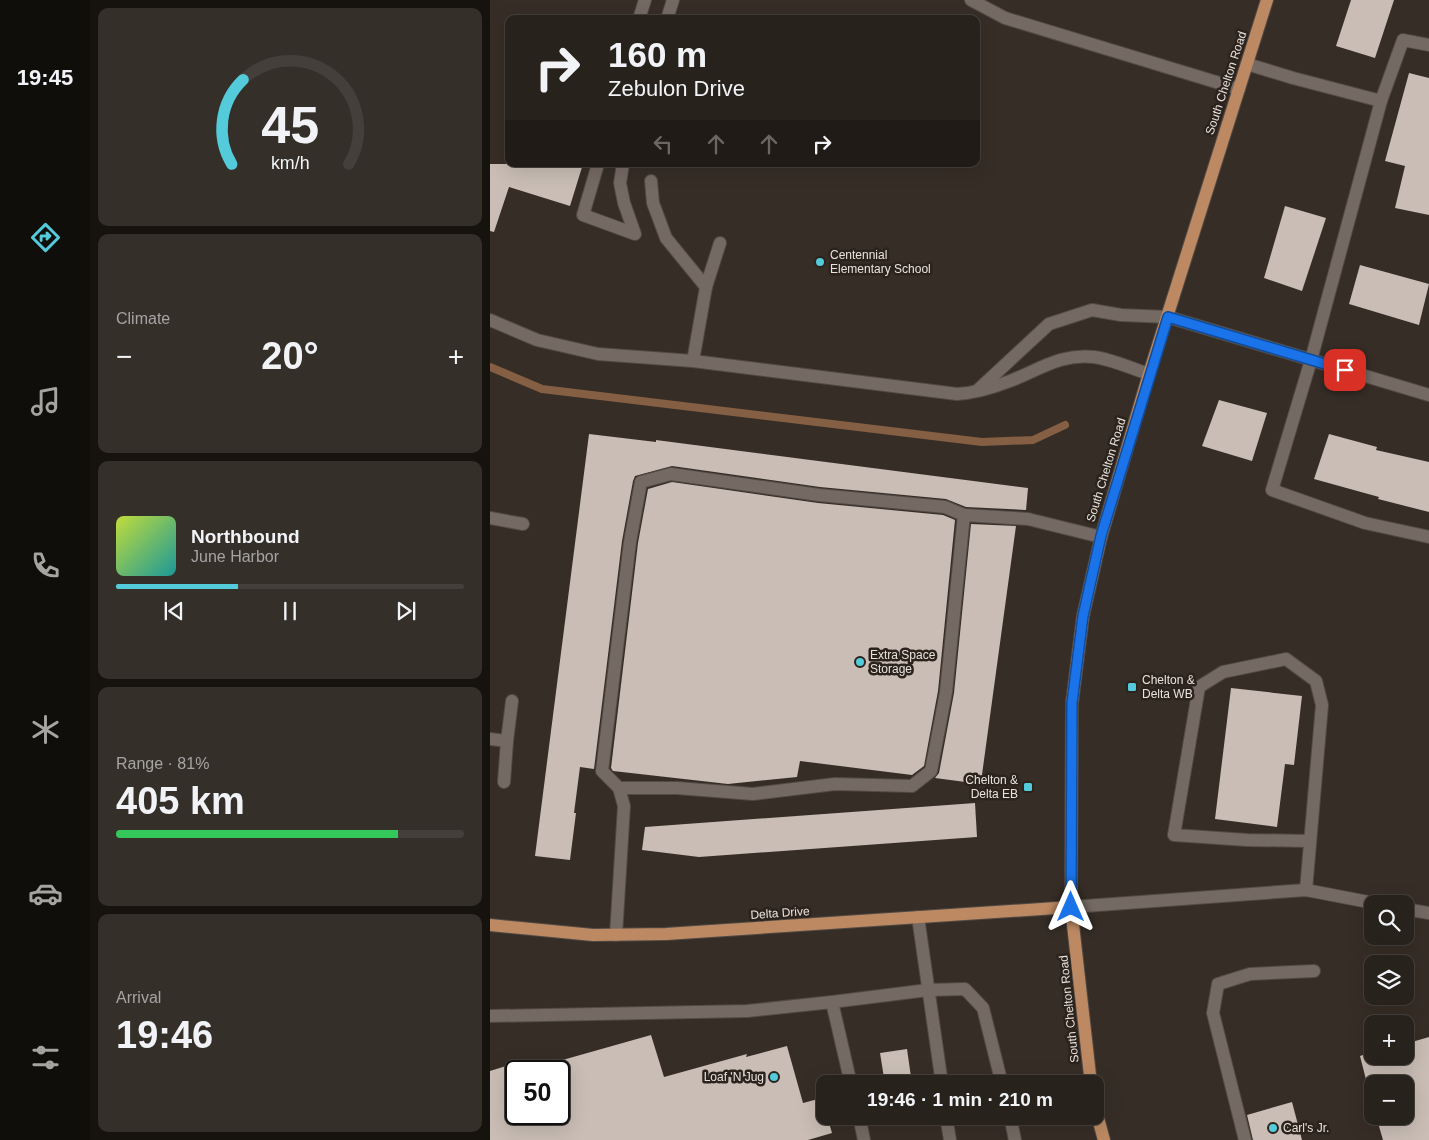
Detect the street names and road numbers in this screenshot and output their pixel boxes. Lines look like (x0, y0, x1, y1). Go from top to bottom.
street label: South Chelton Road (1203, 29, 1249, 137)
street label: South Chelton Road (1084, 416, 1128, 524)
street label: Delta Drive (750, 904, 810, 922)
street label: South Chelton Road (1056, 955, 1082, 1063)

